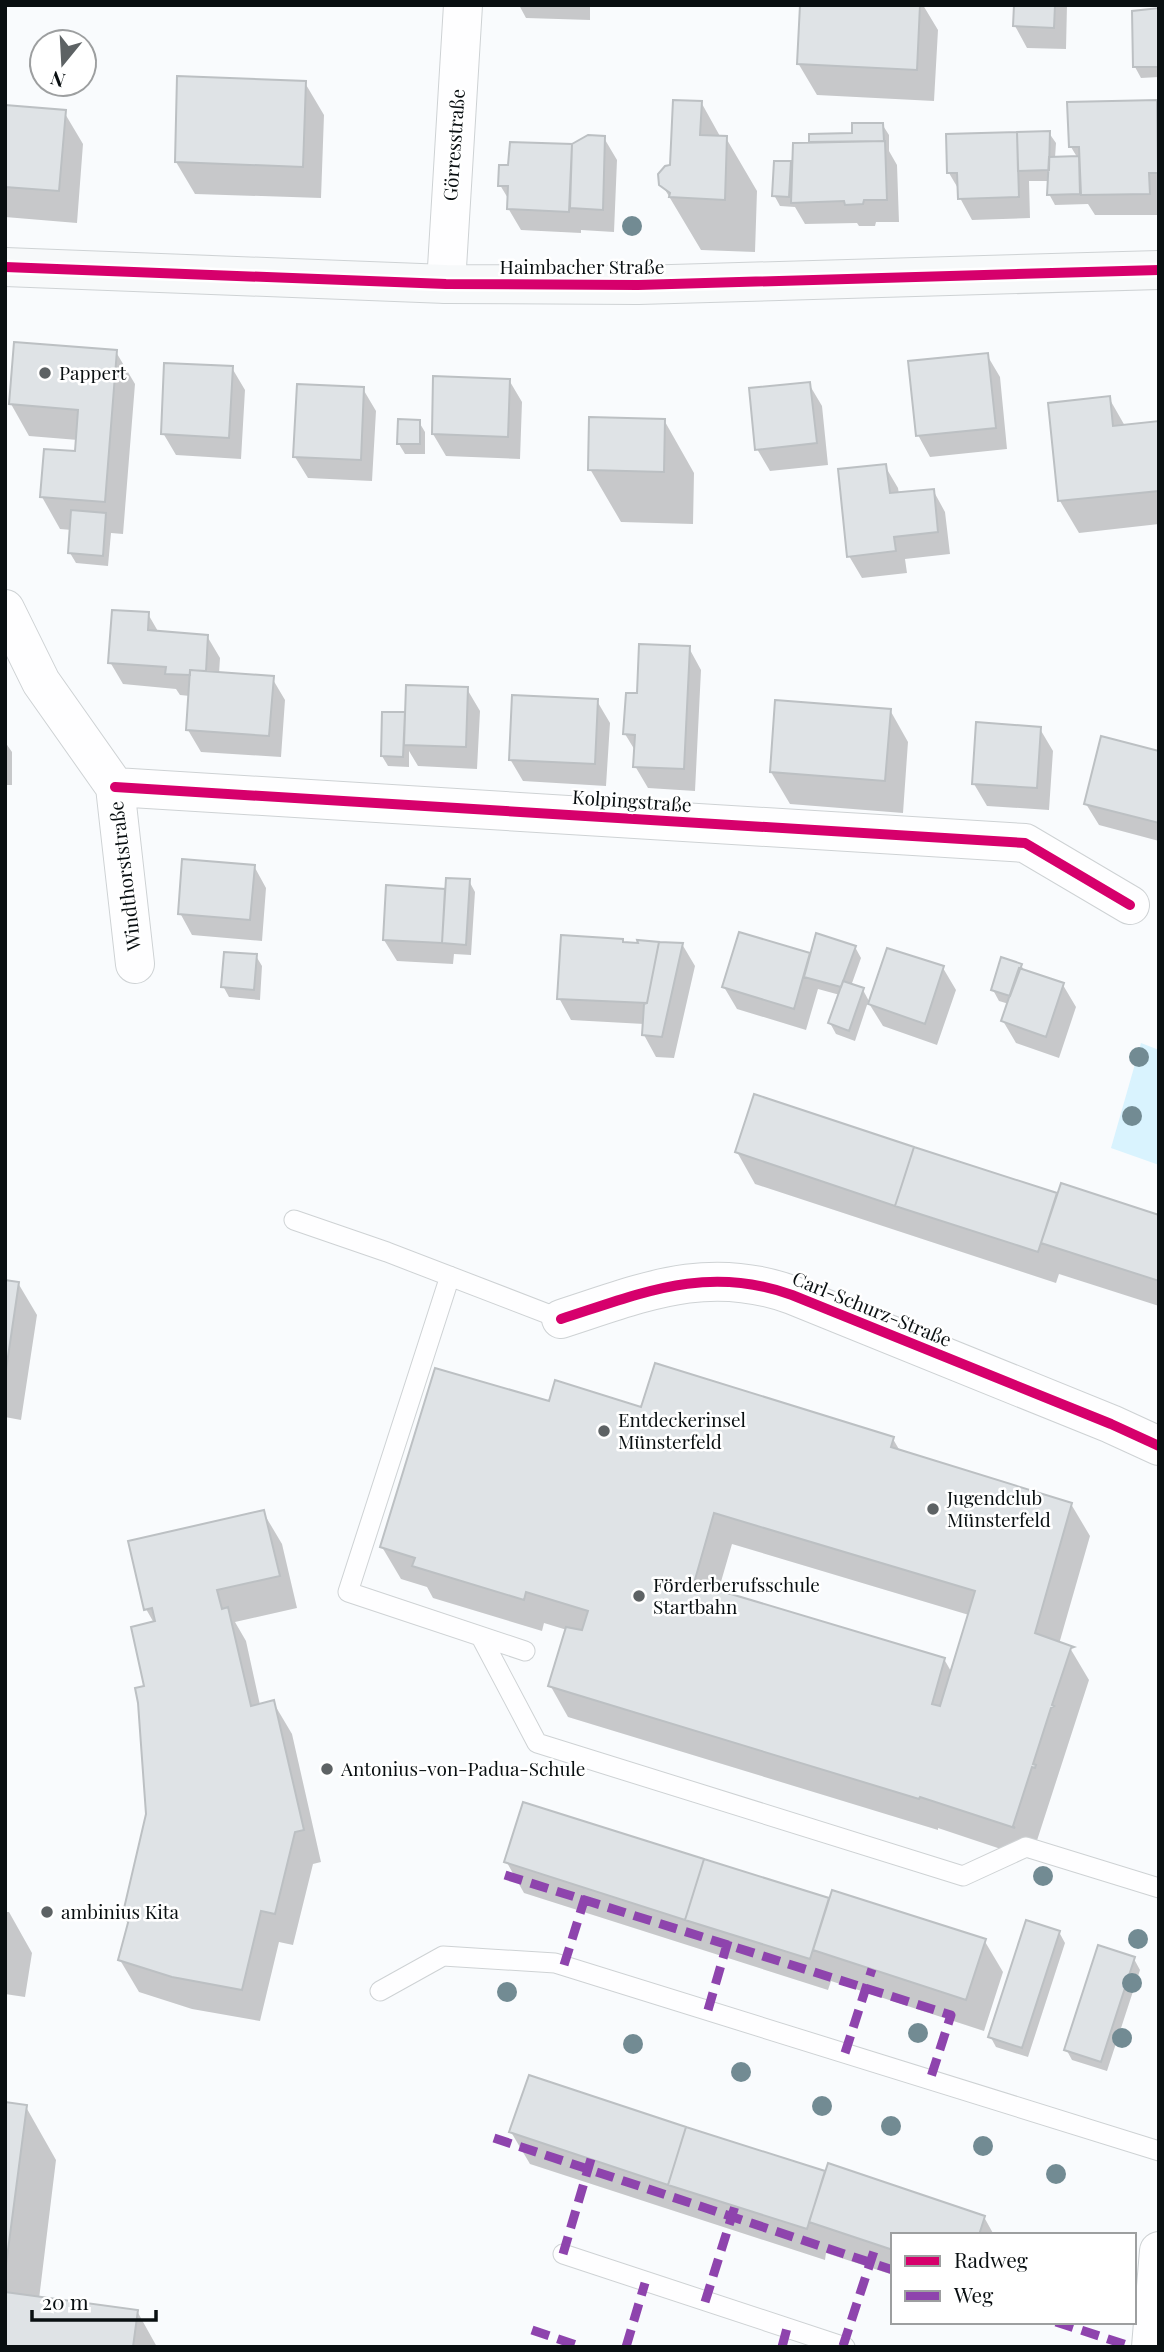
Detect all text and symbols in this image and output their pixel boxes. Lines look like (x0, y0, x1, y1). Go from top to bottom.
north arrow (28, 28, 98, 98)
text: N (47, 66, 68, 95)
street label: Görresstraße (436, 88, 470, 202)
street label: Haimbacher Straße (500, 253, 664, 279)
place label: Pappert (59, 359, 127, 385)
marker: Pappert (37, 365, 53, 381)
street label: Kolpingstraße (571, 783, 693, 817)
street label: Windthorststraße (102, 800, 146, 953)
street label: Carl-Schurz-Straße (789, 1264, 956, 1352)
place label: Entdeckerinsel Münsterfeld (618, 1406, 747, 1454)
marker: Entdeckerinsel Münsterfeld (596, 1423, 612, 1439)
place label: Jugendclub Münsterfeld (946, 1484, 1051, 1532)
marker: Jugendclub Münsterfeld (925, 1501, 941, 1517)
place label: Förderberufsschule Startbahn (653, 1571, 820, 1619)
marker: Förderberufsschule Startbahn (631, 1588, 647, 1604)
place label: Antonius-von-Padua-Schule (340, 1755, 585, 1781)
marker: Antonius-von-Padua-Schule (319, 1761, 335, 1777)
place label: ambinius Kita (61, 1898, 180, 1924)
marker: ambinius Kita (39, 1904, 55, 1920)
legend (891, 2233, 1136, 2324)
text: Radweg (954, 2245, 1028, 2273)
scale bar (32, 2278, 156, 2322)
text: Weg (953, 2280, 993, 2308)
text: 20 m (42, 2287, 89, 2315)

